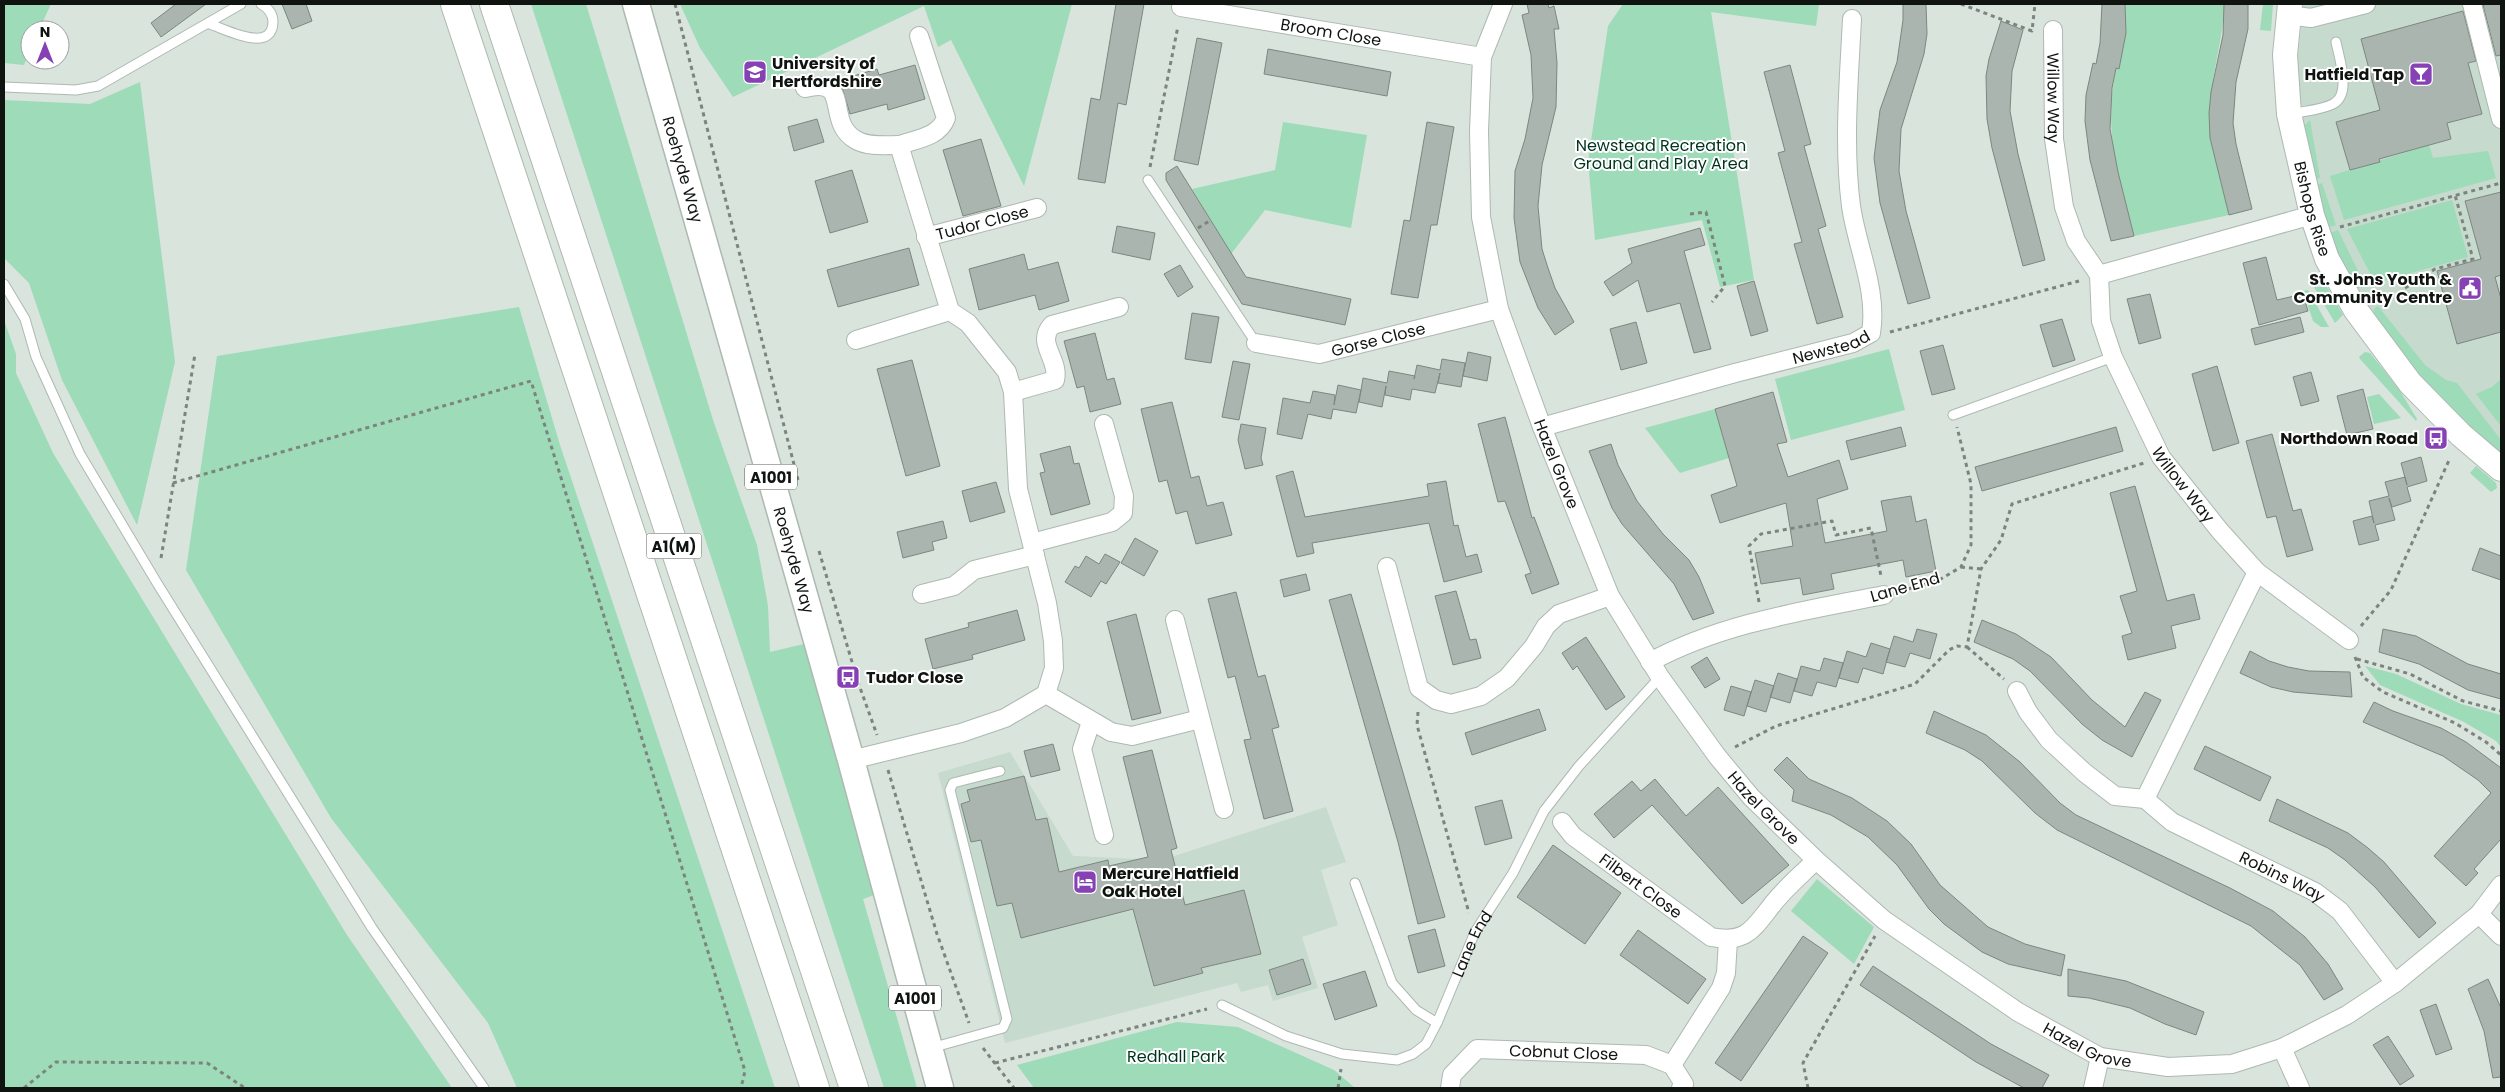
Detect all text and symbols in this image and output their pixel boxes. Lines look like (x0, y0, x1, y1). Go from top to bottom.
street label: Broom Close (1279, 12, 1383, 52)
north arrow (20, 20, 70, 70)
text: N (40, 22, 50, 42)
place label: University of Hertfordshire (772, 52, 882, 93)
street label: Willow Way (2042, 53, 2066, 143)
school or university icon: University of Hertfordshire (742, 59, 768, 85)
bar icon: Hatfield Tap (2408, 61, 2434, 87)
place label: Hatfield Tap (2304, 63, 2404, 86)
street label: Roehyde Way (657, 114, 709, 225)
park label: Newstead Recreation Ground and Play Area (1573, 134, 1749, 175)
street label: Bishops Rise (2289, 159, 2337, 260)
street label: Tudor Close (933, 199, 1031, 245)
place label: St. Johns Youth & Community Centre (2293, 268, 2452, 309)
public building icon: St. Johns Youth & Community Centre (2457, 275, 2483, 301)
street label: Gorse Close (1329, 316, 1428, 362)
street label: Newstead (1790, 324, 1874, 369)
street label: Hazel Grove (1528, 416, 1585, 512)
bus stop icon: Northdown Road (2423, 425, 2449, 451)
place label: Northdown Road (2280, 427, 2418, 450)
street label: Willow Way (2146, 443, 2220, 527)
road number: A1001 (745, 464, 797, 490)
street label: Roehyde Way (768, 504, 820, 616)
road number: A1(M) (646, 534, 702, 558)
street label: Lane End (1867, 566, 1943, 608)
bus stop icon: Tudor Close (835, 664, 861, 690)
place label: Tudor Close (866, 666, 964, 689)
street label: Hazel Grove (1722, 766, 1805, 850)
street label: Robins Way (2236, 845, 2330, 907)
street label: Filbert Close (1595, 848, 1687, 924)
place label: Mercure Hatfield Oak Hotel (1102, 862, 1239, 903)
hotel icon: Mercure Hatfield Oak Hotel (1072, 869, 1098, 895)
street label: Lane End (1446, 906, 1497, 981)
road number: A1001 (889, 986, 941, 1010)
street label: Hazel Grove (2039, 1017, 2133, 1073)
street label: Cobnut Close (1509, 1039, 1619, 1066)
park label: Redhall Park (1127, 1045, 1226, 1068)

